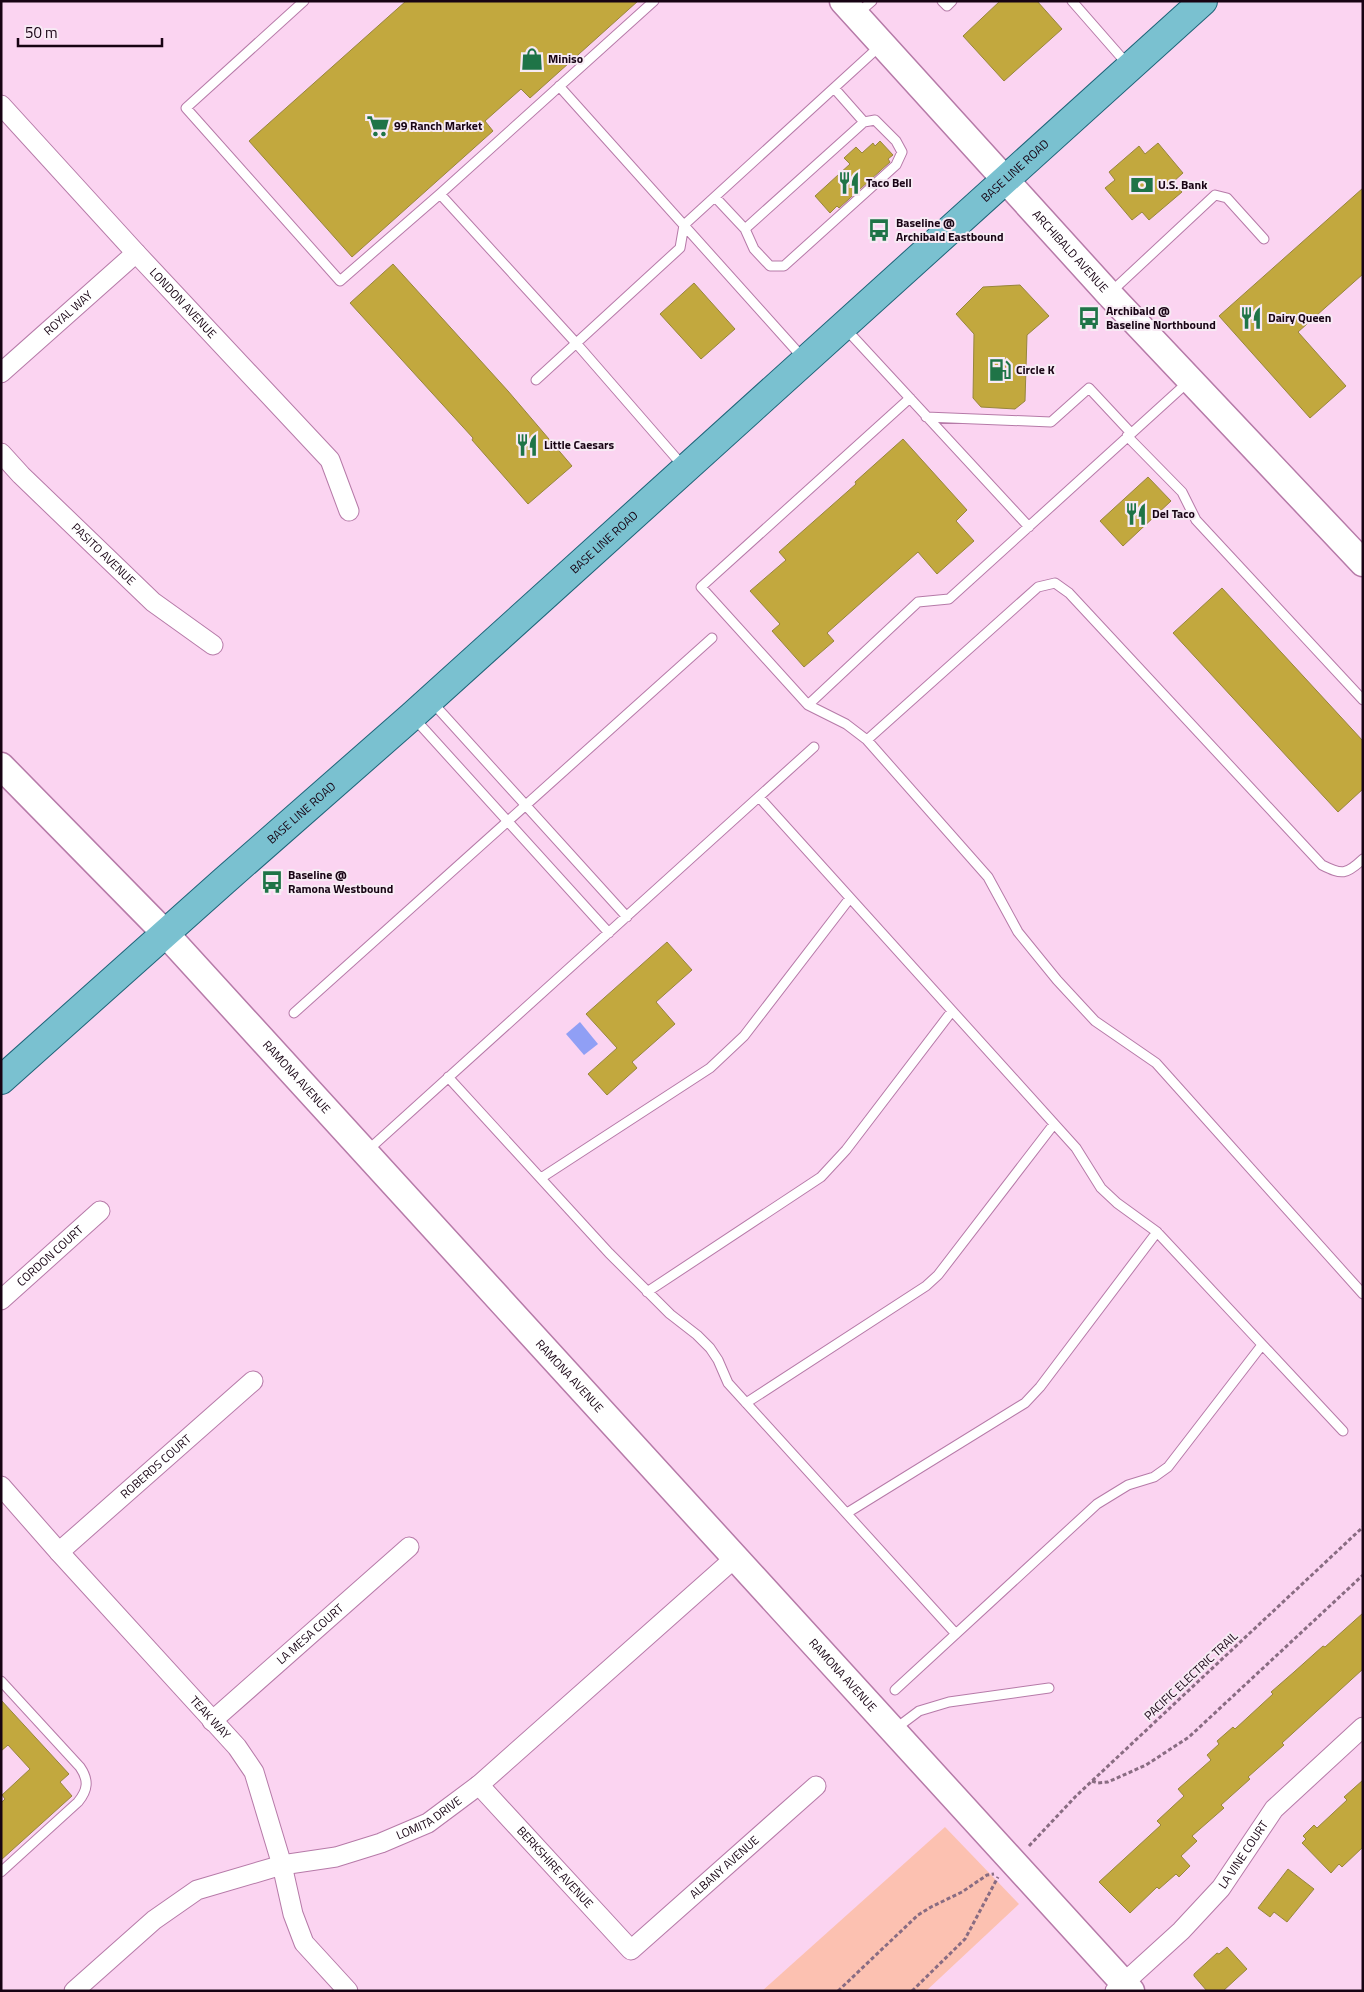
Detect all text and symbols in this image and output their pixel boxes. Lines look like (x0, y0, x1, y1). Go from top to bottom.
scale bar (18, 15, 161, 47)
text: 50 m (25, 21, 58, 44)
shop icon: Miniso (519, 46, 545, 72)
place label: Miniso (548, 49, 583, 68)
supermarket icon: 99 Ranch Market (365, 113, 391, 139)
place label: 99 Ranch Market (394, 116, 483, 135)
street label: BASE LINE ROAD (976, 134, 1053, 206)
restaurant icon: Taco Bell (836, 170, 862, 196)
bank icon: U.S. Bank (1129, 172, 1155, 198)
place label: Taco Bell (866, 173, 912, 192)
place label: U.S. Bank (1158, 175, 1208, 194)
street label: ARCHIBALD AVENUE (1028, 205, 1113, 297)
place label: Baseline @ Archibald Eastbound (896, 213, 1004, 246)
bus stop icon: Baseline @ Archibald Eastbound (866, 217, 892, 243)
street label: LONDON AVENUE (145, 263, 222, 343)
street label: ROYAL WAY (39, 285, 97, 340)
place label: Archibald @ Baseline Northbound (1106, 301, 1216, 334)
bus stop icon: Archibald @ Baseline Northbound (1076, 305, 1102, 331)
restaurant icon: Dairy Queen (1238, 305, 1264, 331)
place label: Dairy Queen (1268, 308, 1331, 327)
fuel station icon: Circle K (987, 357, 1013, 383)
place label: Circle K (1016, 360, 1055, 379)
restaurant icon: Little Caesars (514, 432, 540, 458)
place label: Little Caesars (544, 435, 615, 454)
restaurant icon: Del Taco (1123, 501, 1149, 527)
place label: Del Taco (1152, 504, 1195, 523)
street label: BASE LINE ROAD (565, 506, 642, 578)
street label: PASITO AVENUE (67, 518, 140, 590)
street label: BASE LINE ROAD (262, 777, 340, 848)
place label: Baseline @ Ramona Westbound (288, 865, 393, 898)
bus stop icon: Baseline @ Ramona Westbound (259, 869, 285, 895)
street label: RAMONA AVENUE (258, 1036, 336, 1118)
street label: CORDON COURT (12, 1220, 88, 1291)
street label: RAMONA AVENUE (531, 1335, 609, 1417)
street label: ROBERDS COURT (116, 1429, 196, 1503)
street label: LA MESA COURT (272, 1598, 348, 1669)
street label: PACIFIC ELECTRIC TRAIL (1139, 1627, 1242, 1724)
street label: RAMONA AVENUE (804, 1634, 882, 1716)
street label: TEAK WAY (186, 1691, 236, 1744)
street label: LOMITA DRIVE (393, 1791, 466, 1844)
street label: LA VINE COURT (1213, 1816, 1273, 1892)
street label: BERKSHIRE AVENUE (513, 1822, 598, 1913)
street label: ALBANY AVENUE (685, 1831, 763, 1903)

